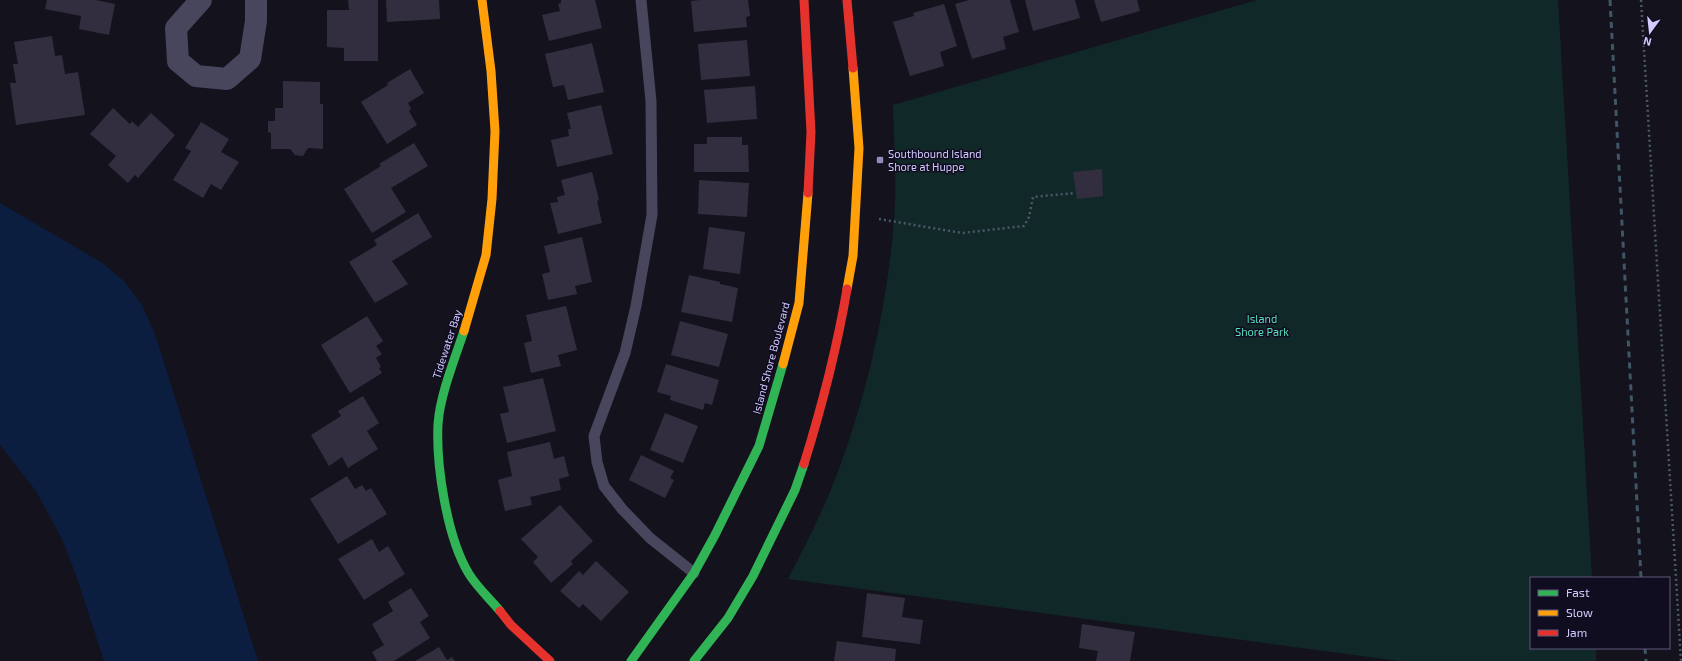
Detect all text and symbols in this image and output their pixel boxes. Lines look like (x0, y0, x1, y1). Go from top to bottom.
north arrow (1630, 12, 1670, 52)
text: N (1642, 35, 1653, 49)
place label: Southbound Island Shore at Huppe (888, 147, 982, 173)
marker: Southbound Island Shore at Huppe (875, 155, 885, 165)
street label: Island Shore Boulevard (749, 301, 792, 415)
street label: Tidewater Bay (429, 308, 464, 380)
park label: Island Shore Park (1235, 312, 1289, 338)
legend (1530, 577, 1670, 649)
text: Fast (1566, 585, 1590, 599)
text: Slow (1566, 605, 1593, 619)
text: Jam (1566, 625, 1587, 639)

